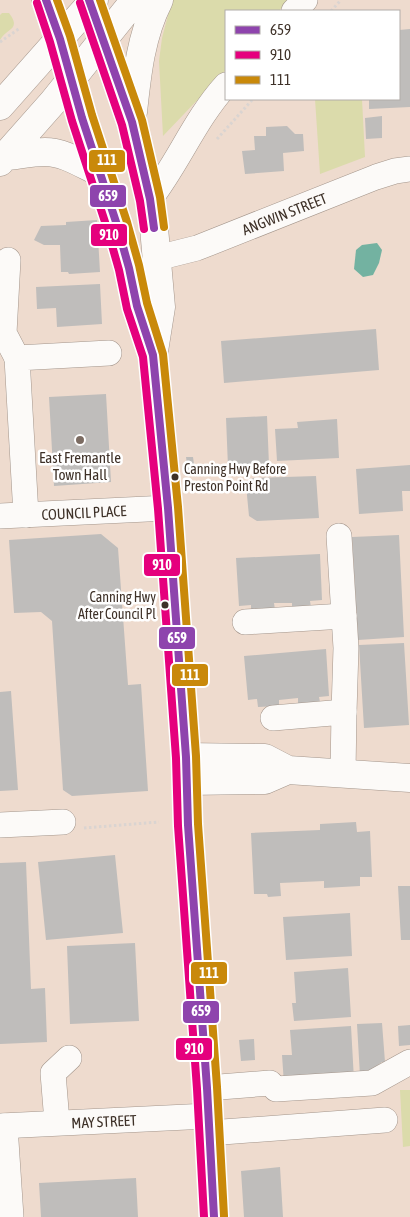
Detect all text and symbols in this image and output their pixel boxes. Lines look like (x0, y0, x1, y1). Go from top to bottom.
legend (225, 10, 400, 100)
text: 659 (270, 21, 291, 38)
text: 910 (270, 46, 291, 63)
text: 111 (270, 71, 291, 88)
line badge: 111 (88, 149, 126, 173)
text: 111 (97, 152, 117, 168)
line badge: 659 (89, 184, 127, 208)
text: 659 (98, 188, 118, 204)
street label: ANGWIN STREET (239, 189, 329, 238)
line badge: 910 (90, 223, 128, 247)
text: 910 (99, 227, 119, 243)
marker: East Fremantle Town Hall (74, 434, 86, 446)
place label: East Fremantle Town Hall (39, 449, 121, 483)
place label: Canning Hwy Before Preston Point Rd (184, 461, 286, 494)
marker: Canning Hwy Before Preston Point Rd (170, 472, 180, 482)
street label: COUNCIL PLACE (41, 501, 127, 523)
line badge: 910 (143, 553, 181, 577)
text: 910 (152, 557, 172, 573)
place label: Canning Hwy After Council Pl (78, 589, 156, 622)
marker: Canning Hwy After Council Pl (160, 600, 170, 610)
line badge: 659 (158, 626, 196, 650)
text: 659 (167, 630, 187, 646)
line badge: 111 (171, 663, 209, 687)
text: 111 (180, 667, 200, 683)
line badge: 111 (190, 961, 228, 985)
text: 111 (199, 965, 219, 981)
line badge: 659 (182, 1000, 220, 1024)
text: 659 (191, 1003, 211, 1019)
line badge: 910 (175, 1037, 213, 1061)
text: 910 (184, 1041, 204, 1057)
street label: MAY STREET (71, 1111, 137, 1131)

